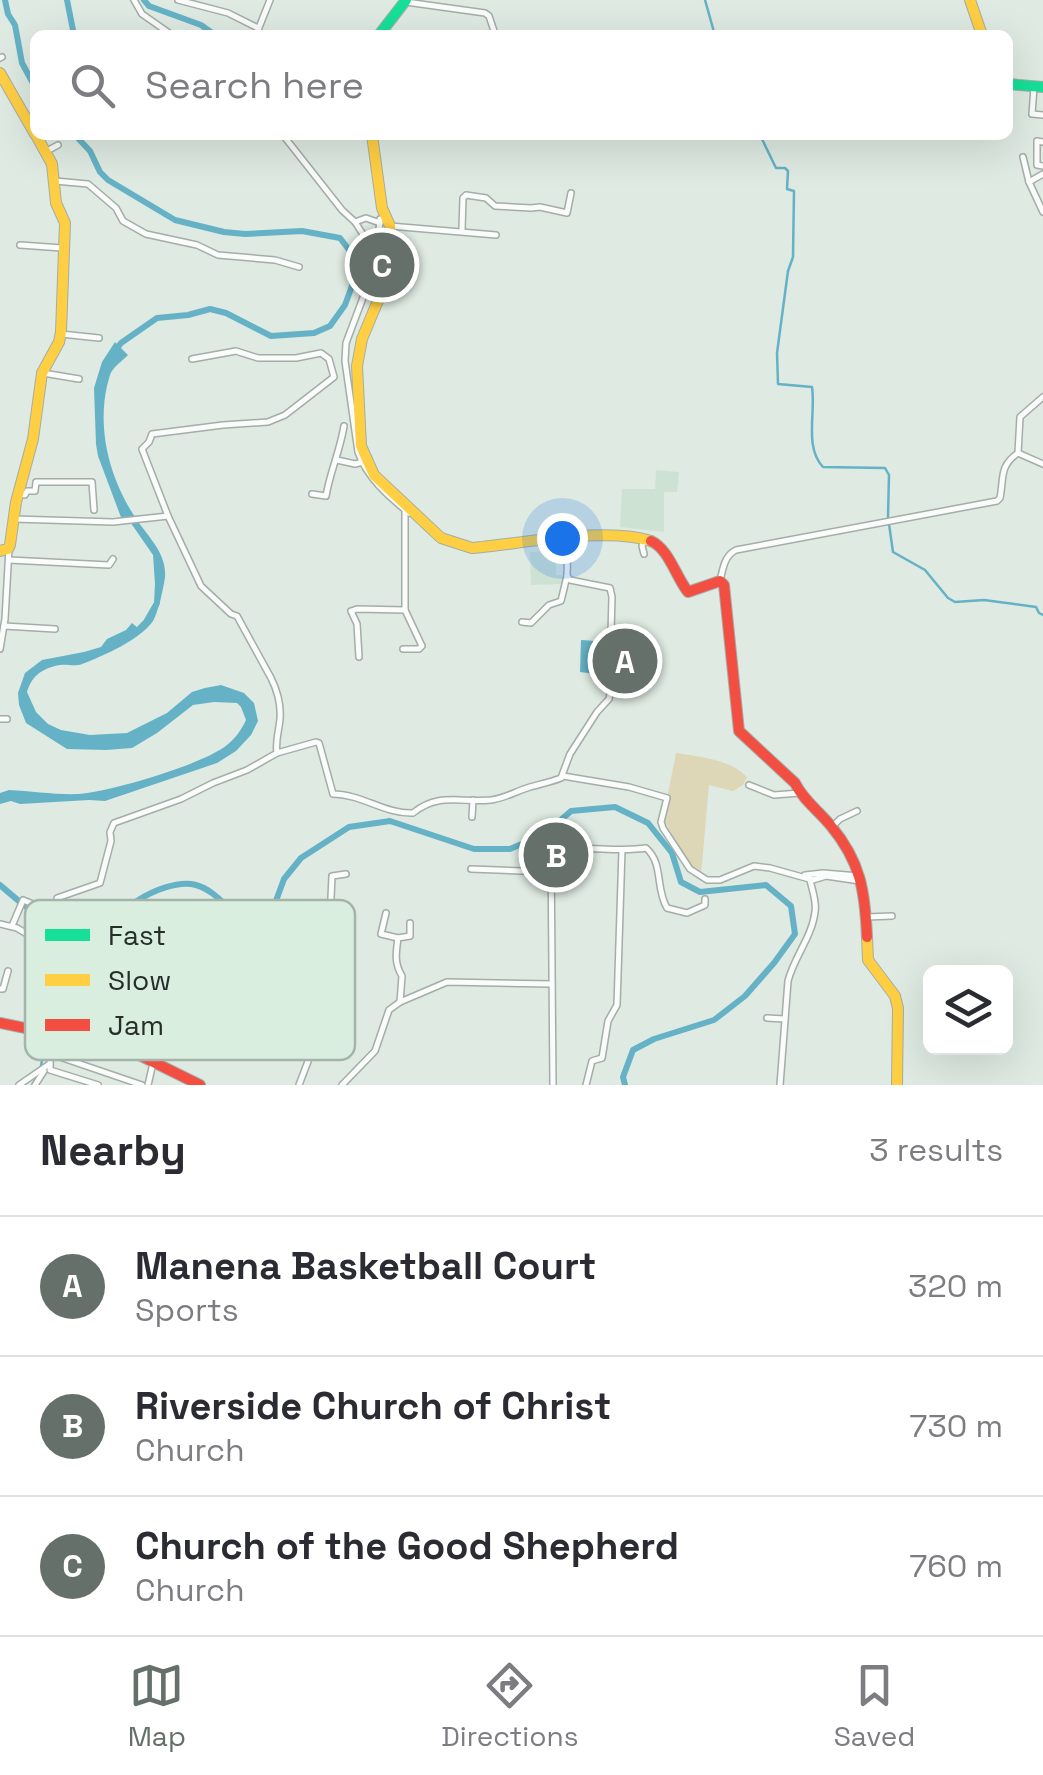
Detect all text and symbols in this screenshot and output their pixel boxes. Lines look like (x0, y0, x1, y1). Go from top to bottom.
search box (30, 30, 1013, 140)
icon: search (65, 58, 120, 113)
text: Search here (145, 61, 364, 109)
pin: C (350, 228, 414, 302)
your location (537, 513, 588, 564)
pin: A (592, 624, 658, 698)
pin: B (524, 818, 588, 892)
legend (25, 900, 355, 1060)
text: Fast (108, 917, 166, 953)
text: Slow (108, 962, 171, 998)
map controls (923, 965, 1013, 1055)
button: layers (923, 965, 1013, 1055)
text: Jam (108, 1007, 164, 1043)
text: Nearby (40, 1124, 186, 1177)
text: 3 results (869, 1130, 1003, 1170)
text: Manena Basketball Court (135, 1242, 596, 1290)
text: A (62, 1266, 83, 1306)
text: 320 m (908, 1266, 1003, 1306)
text: Sports (135, 1290, 239, 1330)
text: Riverside Church of Christ (135, 1382, 611, 1430)
text: B (62, 1406, 83, 1446)
text: 730 m (909, 1406, 1003, 1446)
text: Church (135, 1430, 245, 1470)
text: Church of the Good Shepherd (135, 1522, 679, 1570)
text: C (62, 1546, 83, 1586)
text: 760 m (909, 1546, 1003, 1586)
text: Church (135, 1570, 245, 1610)
tab: Map (128, 1658, 186, 1754)
tab: Directions (441, 1658, 578, 1754)
tab: Saved (834, 1658, 915, 1754)

